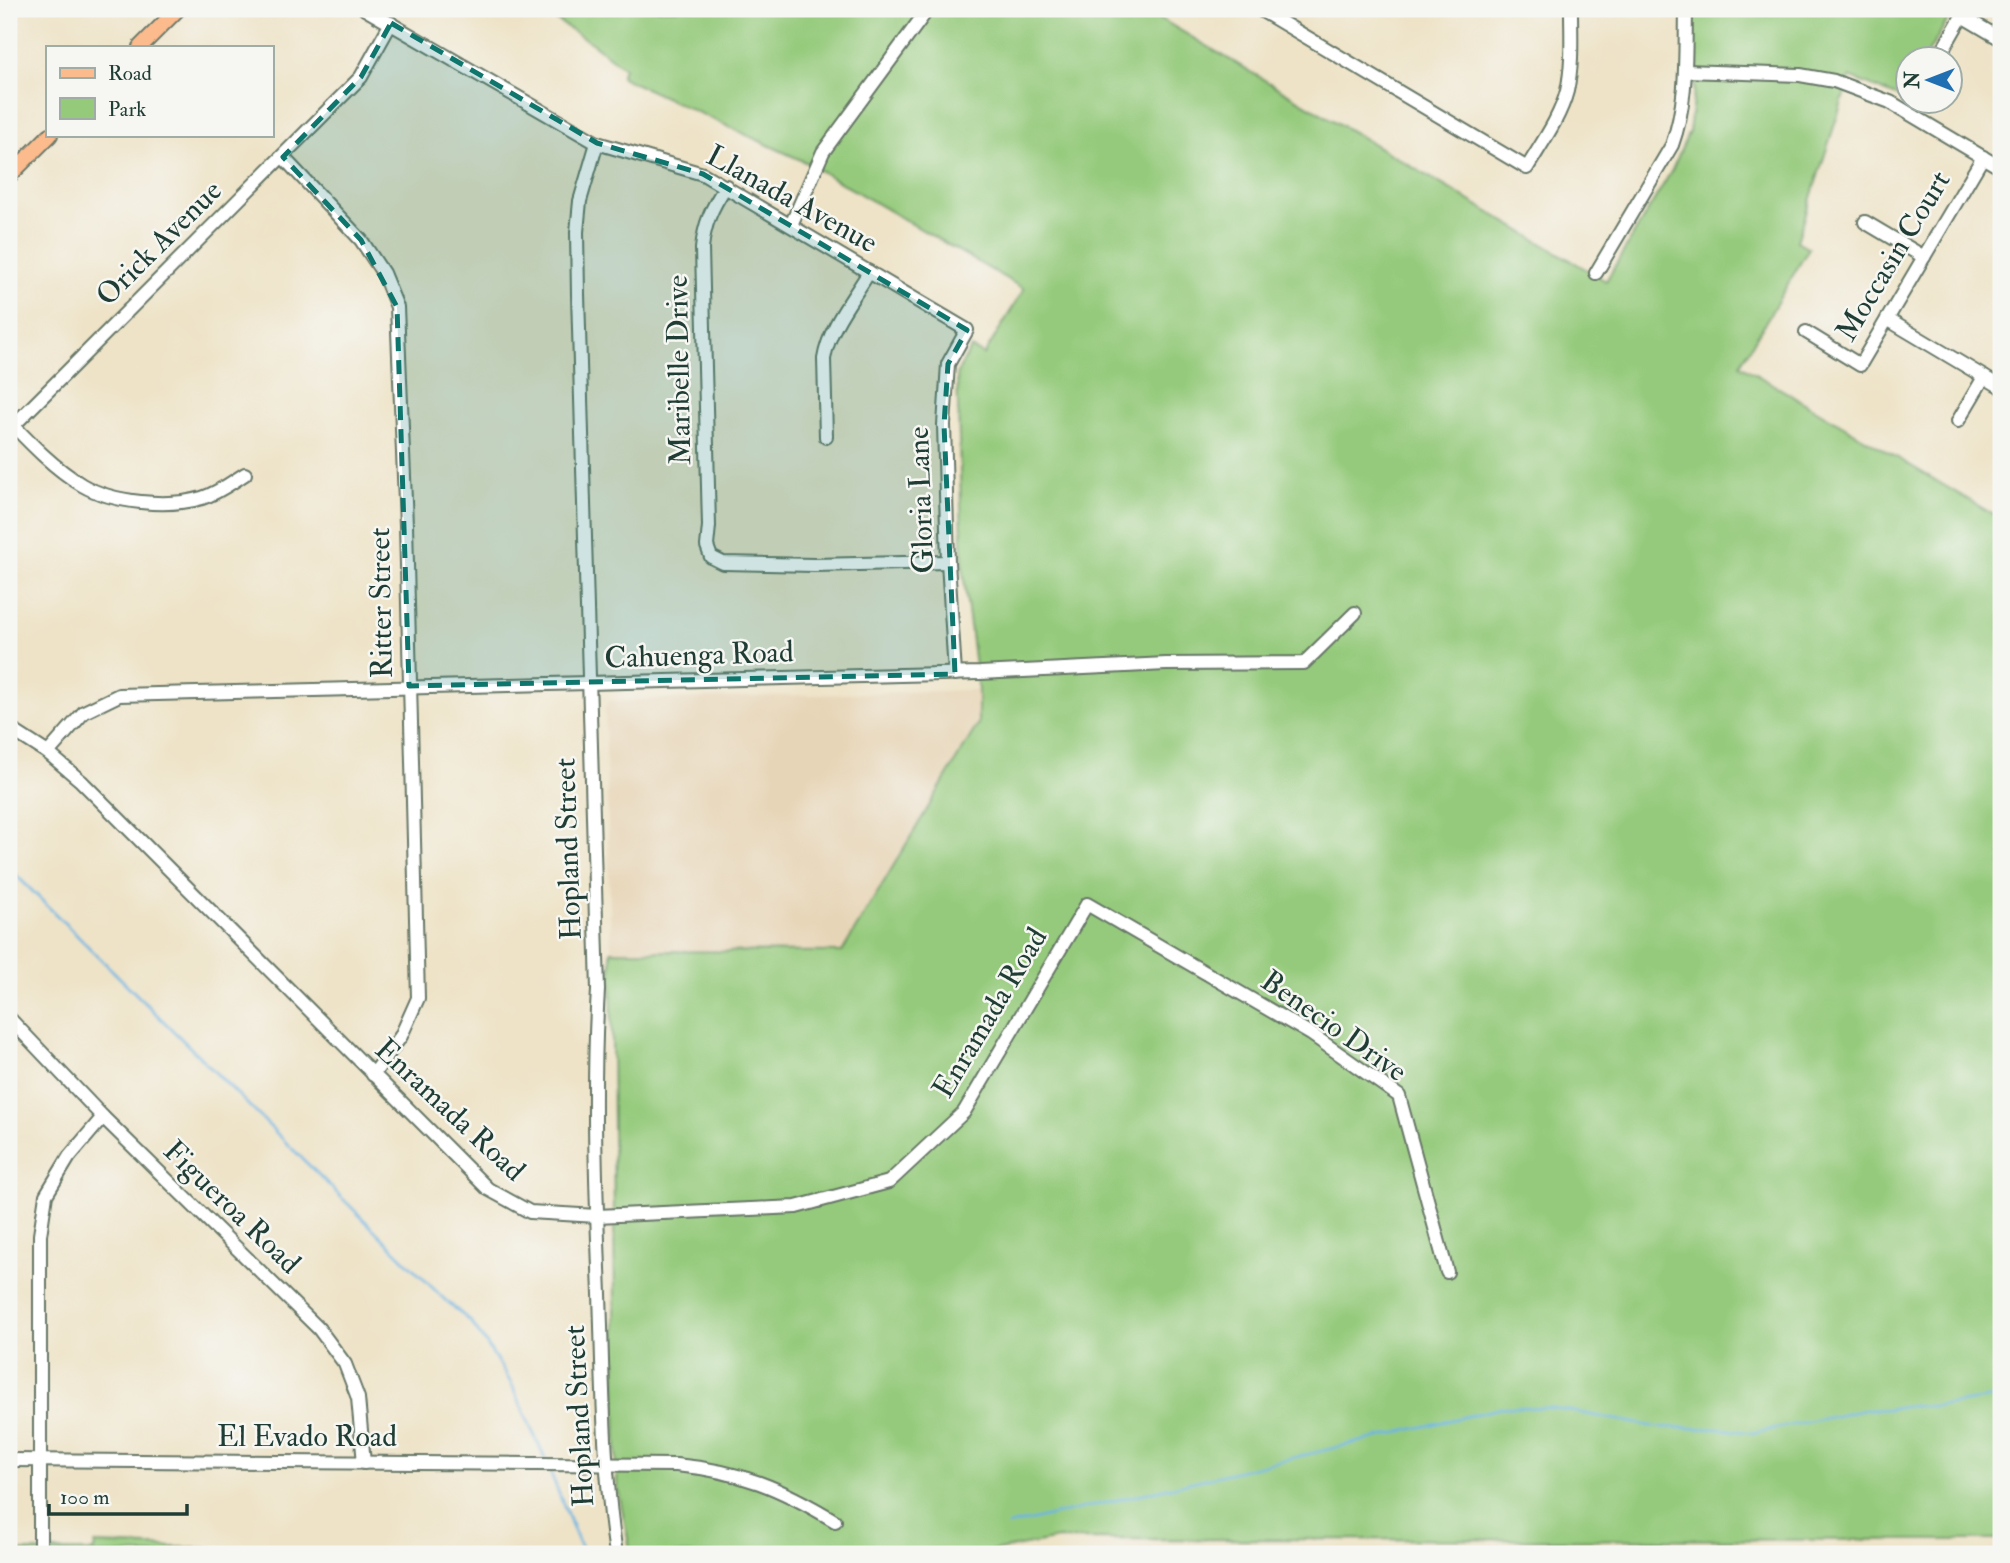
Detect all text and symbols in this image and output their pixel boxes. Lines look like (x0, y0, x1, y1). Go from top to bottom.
legend (46, 46, 273, 136)
north arrow (1895, 46, 1965, 116)
text: Road (108, 60, 153, 87)
text: N (1901, 71, 1925, 90)
text: Park (108, 96, 146, 123)
street label: Llanada Avenue (700, 137, 884, 261)
street label: Moccasin Court (1828, 164, 1959, 348)
street label: Orick Avenue (88, 172, 230, 314)
street label: Maribelle Drive (659, 275, 699, 465)
street label: Gloria Lane (900, 426, 942, 574)
street label: Ritter Street (361, 527, 401, 679)
street label: Cahuenga Road (604, 633, 794, 677)
street label: Hopland Street (546, 757, 590, 941)
street label: Enramada Road (925, 921, 1056, 1105)
street label: Benecio Drive (1254, 962, 1414, 1090)
street label: Enramada Road (367, 1031, 533, 1189)
street label: Figueroa Road (156, 1132, 309, 1282)
street label: Hopland Street (556, 1324, 602, 1508)
street label: El Evado Road (217, 1418, 397, 1455)
scale bar (49, 1472, 187, 1516)
text: 100 m (60, 1484, 110, 1511)

